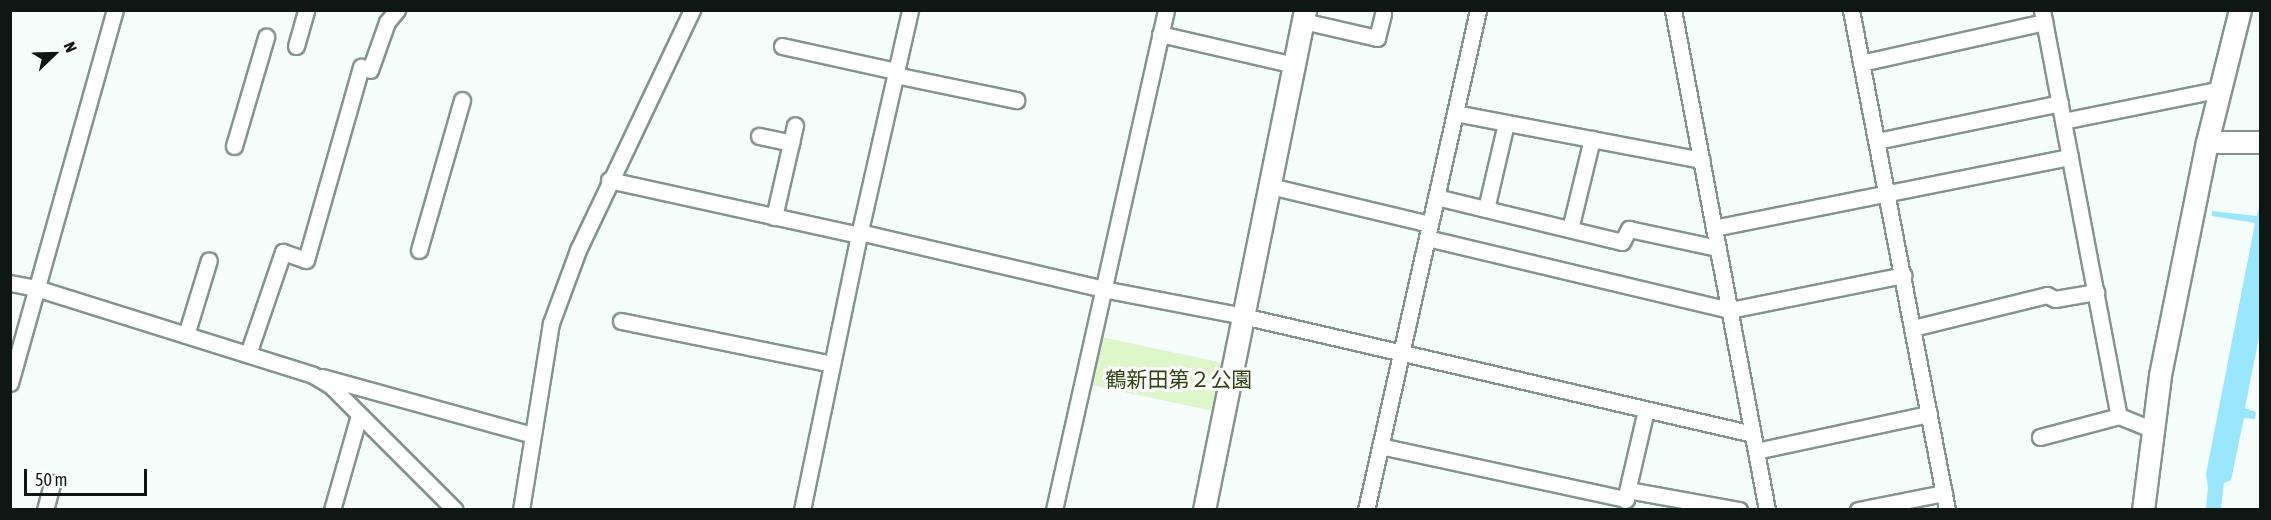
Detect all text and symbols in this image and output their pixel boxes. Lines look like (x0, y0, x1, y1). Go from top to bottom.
north arrow (24, 24, 84, 84)
text: N (60, 39, 81, 55)
park label: 鶴新田第２公園 (1106, 366, 1252, 392)
scale bar (27, 457, 150, 495)
text: 50 m (35, 469, 67, 490)

